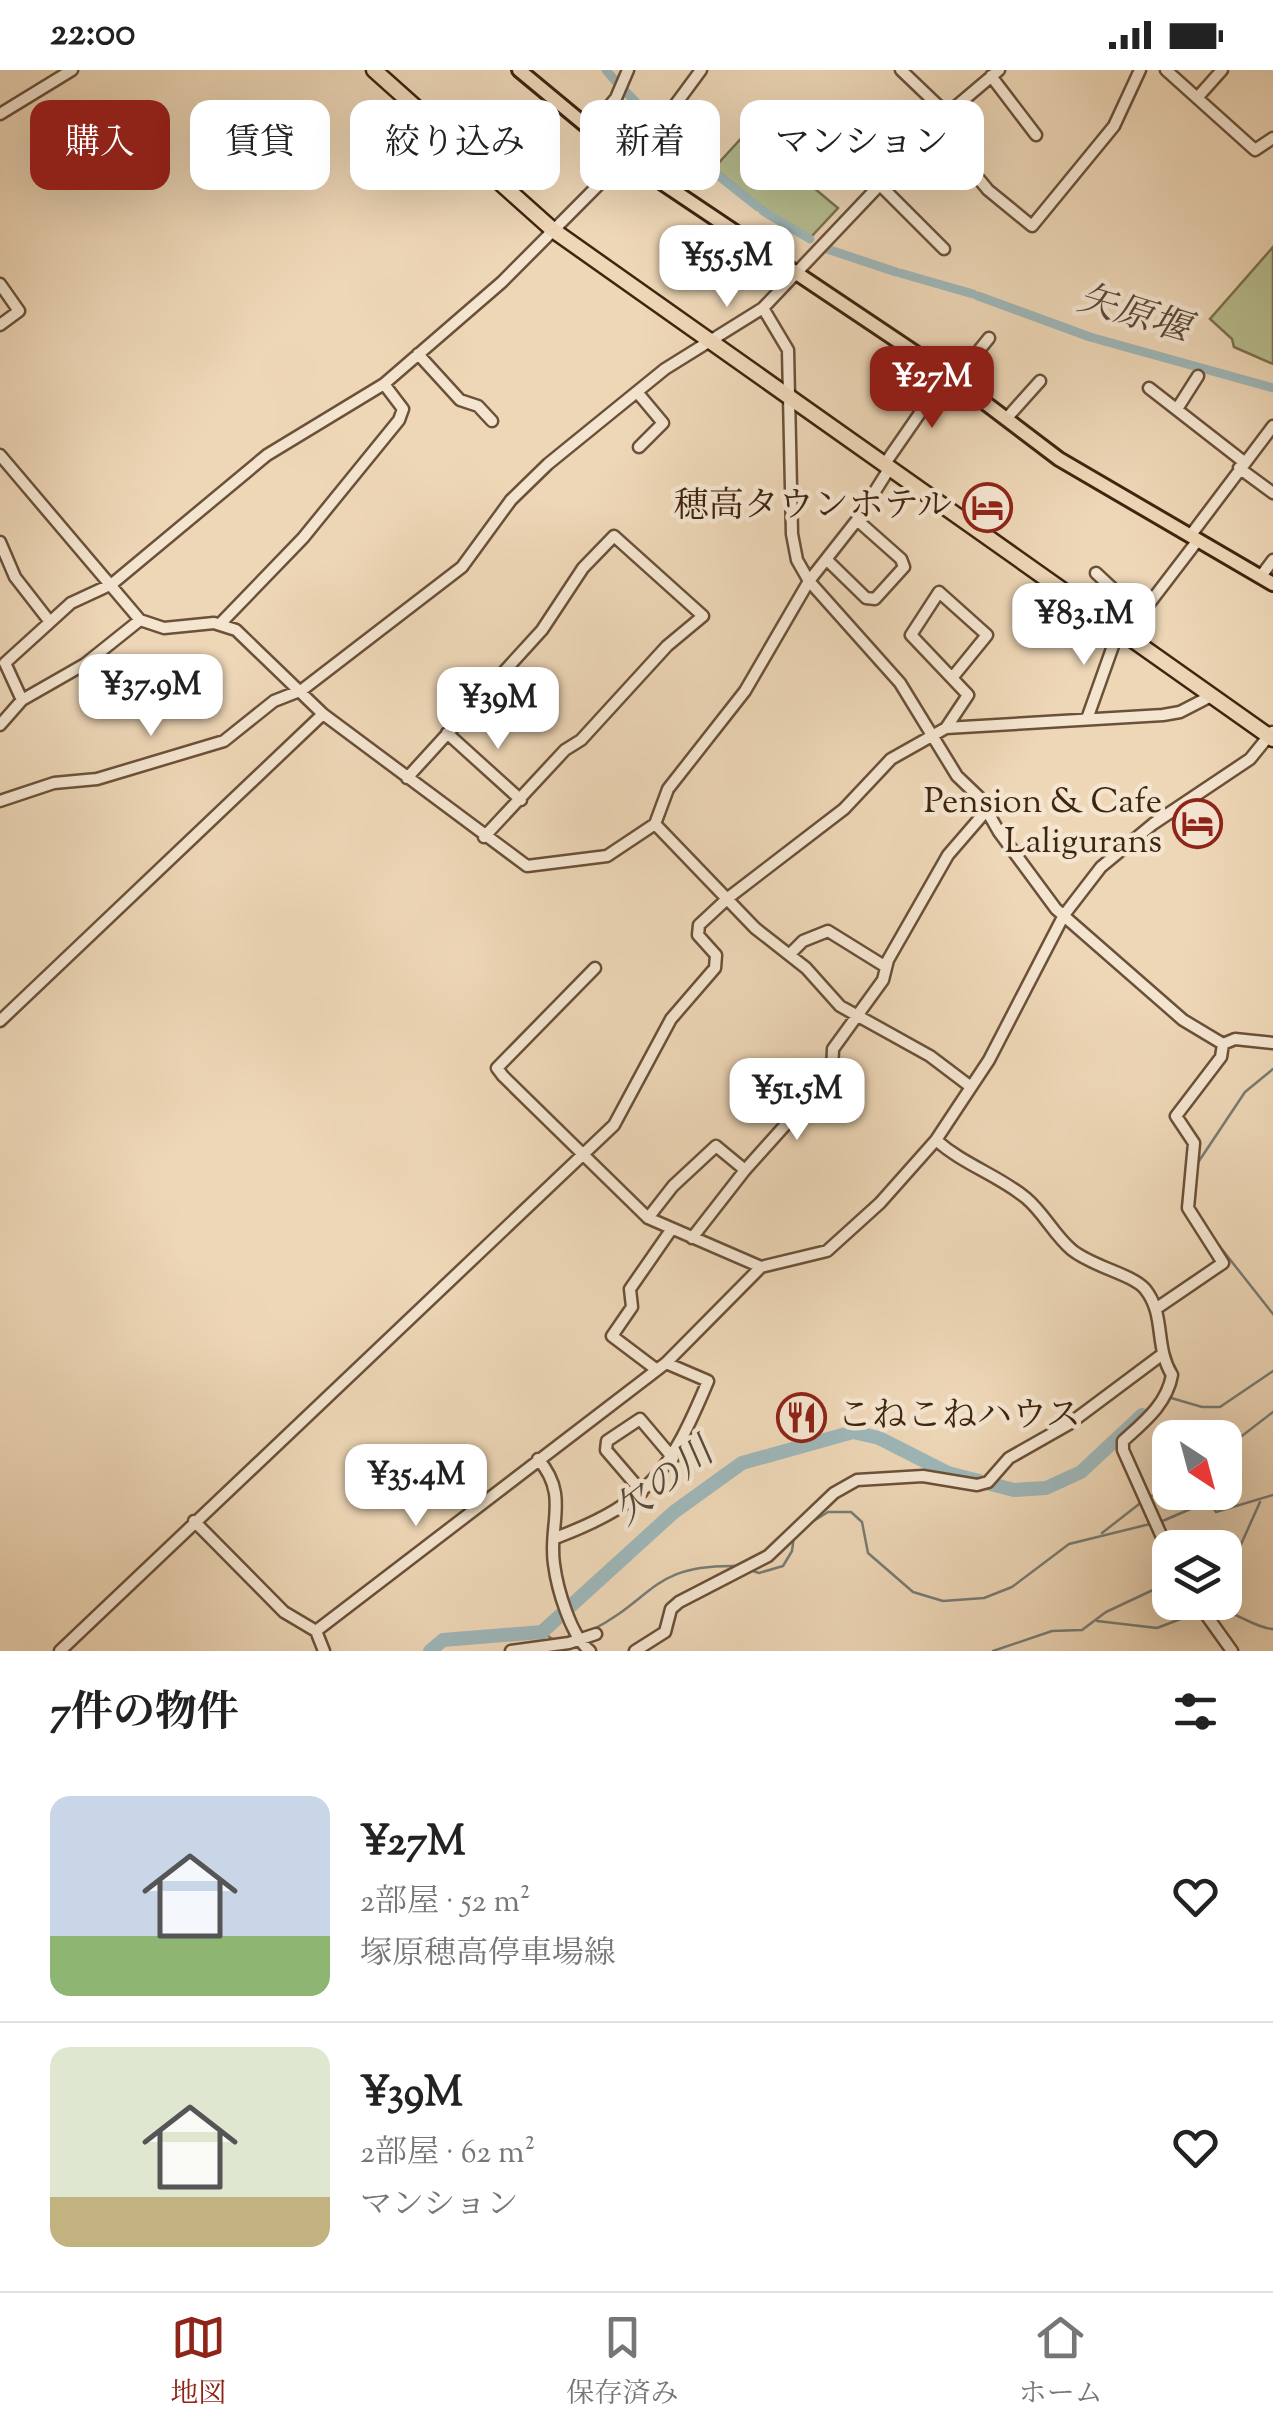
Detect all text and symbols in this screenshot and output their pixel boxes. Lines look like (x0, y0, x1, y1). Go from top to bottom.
text: 22:00 (50, 8, 135, 62)
chip: 購入 (30, 100, 170, 190)
chip: 賃貸 (190, 100, 330, 190)
chip: 絞り込み (350, 100, 560, 190)
chip: 新着 (580, 100, 720, 190)
chip: マンション (740, 100, 984, 190)
pin: ¥55.5M (646, 225, 808, 310)
text: ¥55.5M (681, 234, 773, 280)
water label: 矢原堰 (1071, 274, 1201, 360)
pin: ¥27M (873, 346, 991, 431)
text: ¥27M (892, 355, 972, 401)
hotel icon: 穂高タウンホテル (961, 481, 1013, 533)
place label: 穂高タウンホテル (674, 482, 952, 533)
pin: ¥83.1M (1003, 583, 1165, 668)
text: ¥83.1M (1034, 592, 1134, 638)
pin: ¥37.9M (70, 654, 232, 739)
text: ¥37.9M (101, 663, 201, 709)
pin: ¥39M (439, 667, 557, 752)
text: ¥39M (459, 676, 537, 722)
place label: Pension & Cafe Laligurans (924, 778, 1162, 869)
hotel icon: Pension & Cafe Laligurans (1171, 797, 1223, 849)
pin: ¥51.5M (716, 1058, 878, 1143)
text: ¥51.5M (752, 1067, 842, 1113)
restaurant icon: こねこねハウス (776, 1391, 828, 1443)
place label: こねこねハウス (837, 1392, 1081, 1443)
north arrow (1152, 1420, 1242, 1510)
map controls (1152, 1420, 1242, 1620)
water label: 欠の川 (603, 1425, 730, 1540)
pin: ¥35.4M (335, 1444, 497, 1529)
text: ¥35.4M (367, 1453, 465, 1499)
button: layers (1152, 1530, 1242, 1620)
icon: filters (1168, 1684, 1223, 1739)
text: 7件の物件 (50, 1685, 239, 1745)
text: ¥27M (360, 1814, 465, 1874)
icon: home (130, 1836, 250, 1956)
icon: heart (1168, 1869, 1223, 1924)
text: 2部屋 · 52 m² (360, 1880, 531, 1926)
text: 塚原穂高停車場線 (360, 1932, 616, 1978)
text: ¥39M (360, 2065, 463, 2125)
icon: home (130, 2087, 250, 2207)
icon: heart (1168, 2120, 1223, 2175)
text: 2部屋 · 62 m² (360, 2131, 535, 2177)
text: マンション (360, 2183, 519, 2229)
tab: 地図 (170, 2310, 226, 2415)
tab: 保存済み (566, 2310, 679, 2415)
tab: ホーム (1019, 2310, 1103, 2415)

